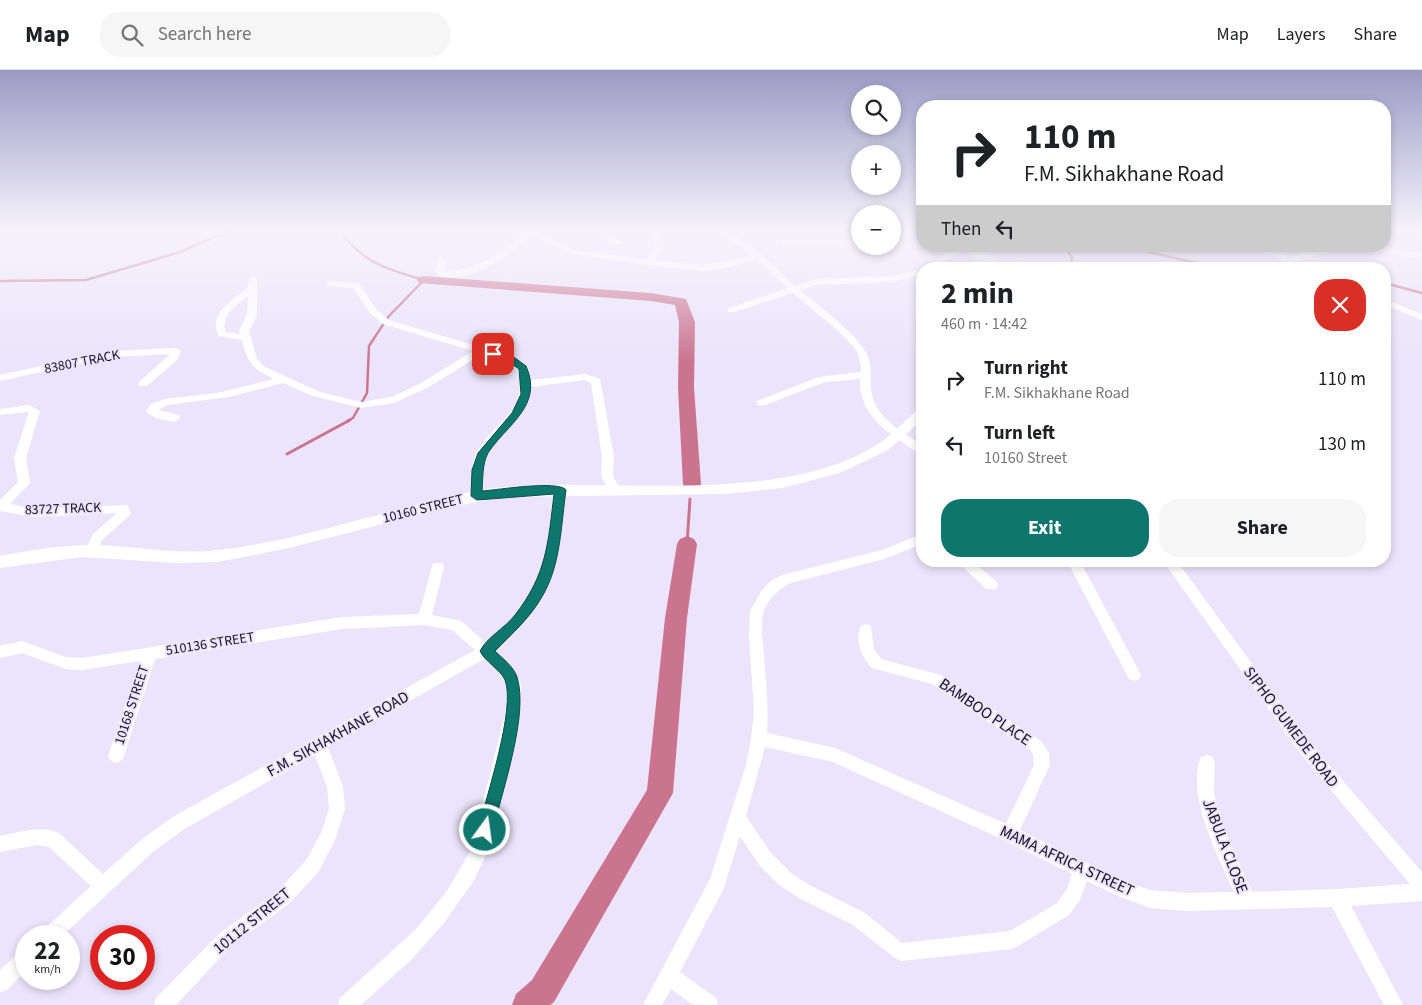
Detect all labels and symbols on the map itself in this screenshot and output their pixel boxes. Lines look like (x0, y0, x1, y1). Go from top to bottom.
pin (472, 333, 514, 375)
street label: 83807 TRACK (43, 345, 122, 379)
street label: 10160 STREET (381, 489, 466, 529)
street label: 83727 TRACK (24, 498, 103, 520)
street label: 510136 STREET (164, 627, 256, 661)
street label: 10168 STREET (110, 662, 154, 747)
street label: SIPHO GUMEDE ROAD (1238, 662, 1344, 792)
street label: BAMBOO PLACE (935, 673, 1035, 751)
street label: F.M. SIKHAKHANE ROAD (263, 686, 413, 782)
street label: JABULA CLOSE (1197, 795, 1253, 897)
position arrow (458, 803, 510, 855)
street label: MAMA AFRICA STREET (996, 820, 1138, 902)
street label: 10112 STREET (208, 883, 296, 959)
speed limit sign: 30 (90, 925, 155, 990)

